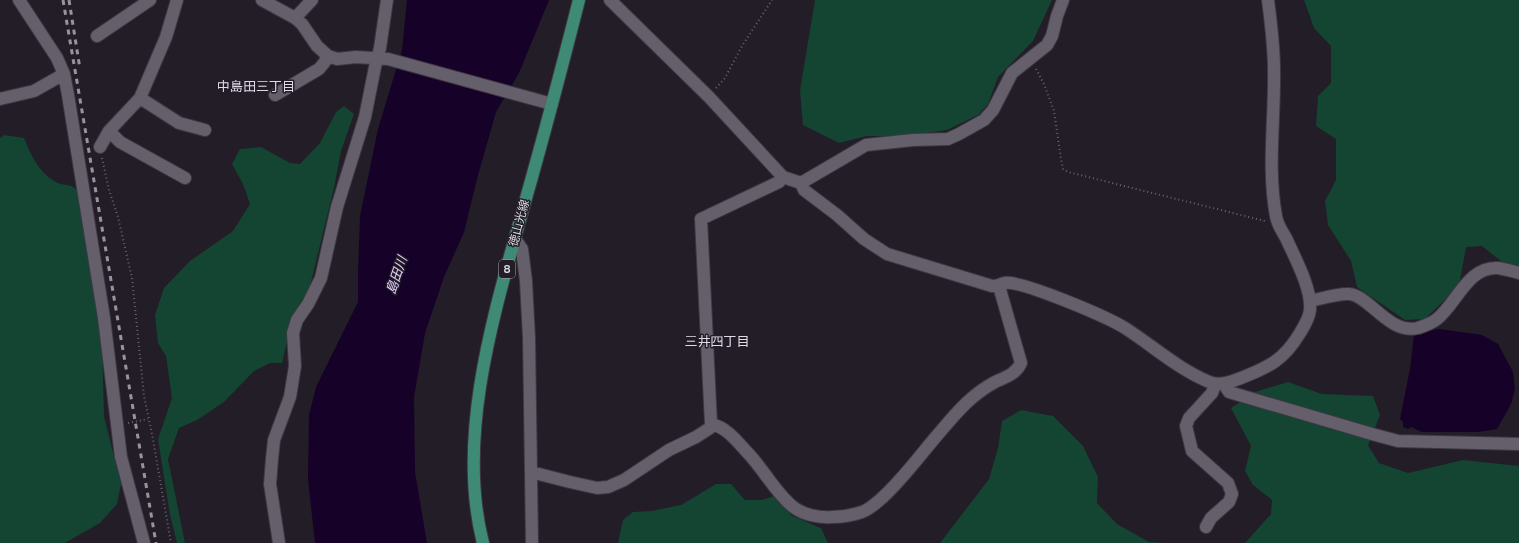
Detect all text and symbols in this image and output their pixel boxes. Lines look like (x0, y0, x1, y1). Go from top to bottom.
district label: 中島田三丁目 (217, 78, 295, 95)
street label: 徳山光線 (505, 198, 533, 248)
water label: 島田川 (382, 252, 412, 296)
road number: 8 (499, 260, 515, 278)
district label: 三井四丁目 (684, 333, 750, 350)

